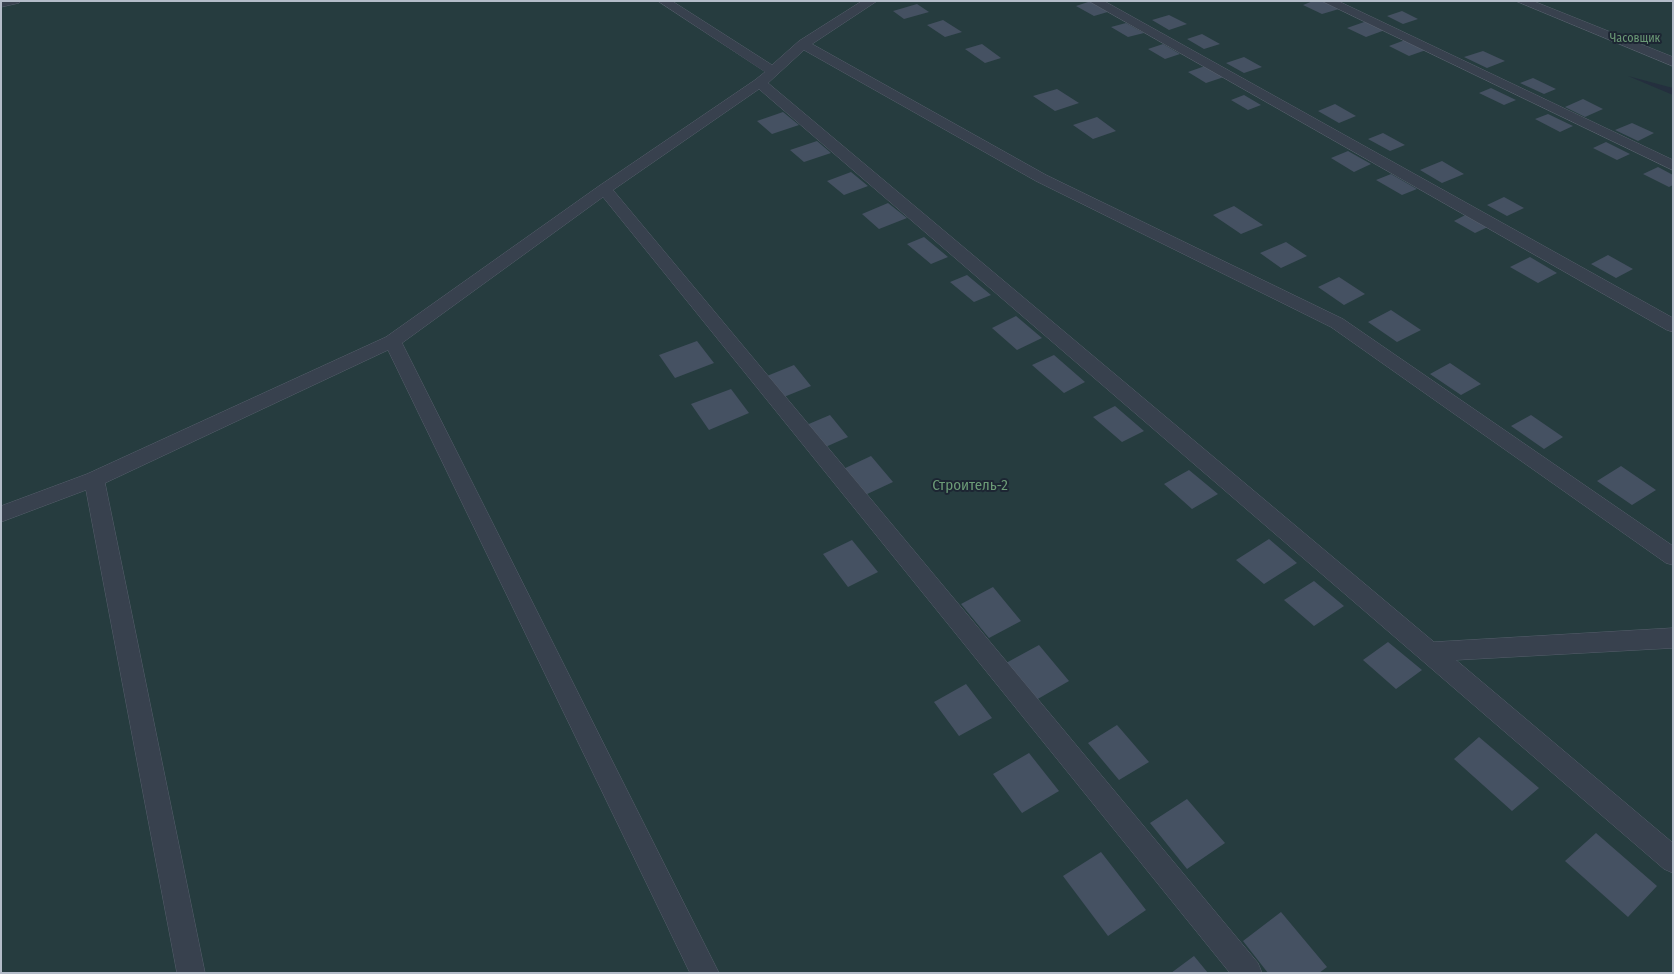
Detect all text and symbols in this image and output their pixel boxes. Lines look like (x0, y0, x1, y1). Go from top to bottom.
park label: Часовщик (1610, 32, 1660, 46)
park label: Строитель-2 (932, 477, 1008, 495)

